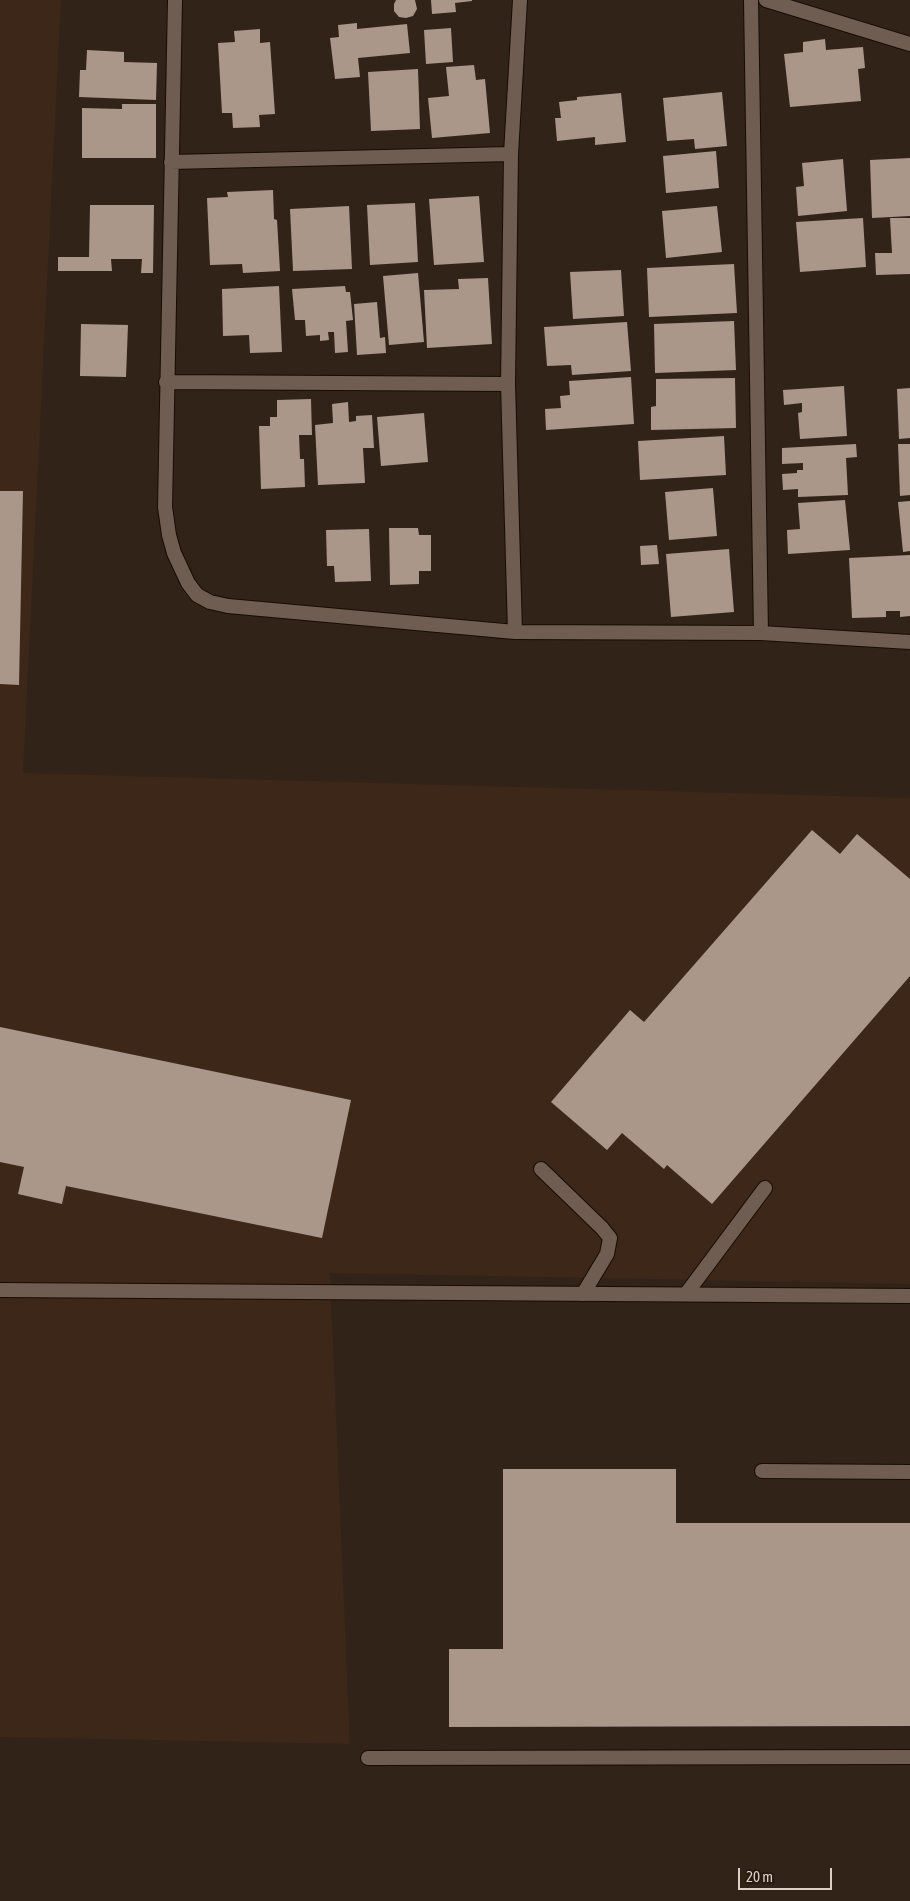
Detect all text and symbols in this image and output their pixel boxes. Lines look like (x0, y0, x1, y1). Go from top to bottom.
scale bar (740, 1858, 834, 1890)
text: 20 m (746, 1868, 773, 1885)

